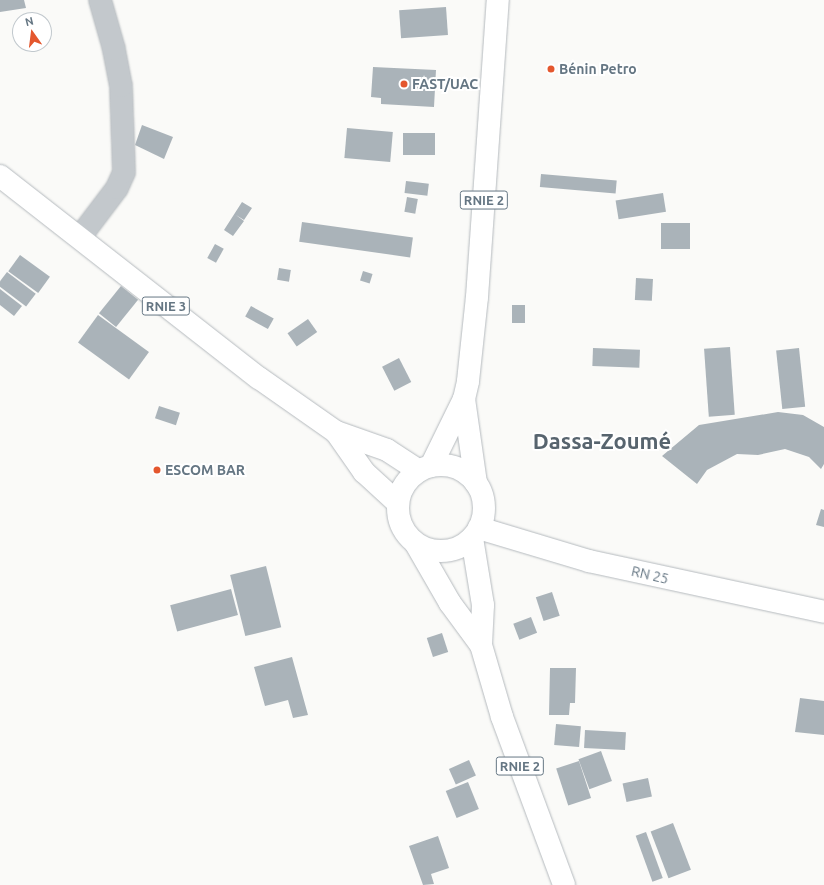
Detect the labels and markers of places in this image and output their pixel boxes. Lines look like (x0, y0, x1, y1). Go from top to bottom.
place label: Bénin Petro (559, 61, 637, 77)
marker: Bénin Petro (546, 64, 556, 74)
place label: FAST/UAC (412, 76, 478, 92)
marker: FAST/UAC (399, 79, 409, 89)
place label: ESCOM BAR (165, 462, 245, 478)
marker: ESCOM BAR (152, 465, 162, 475)

